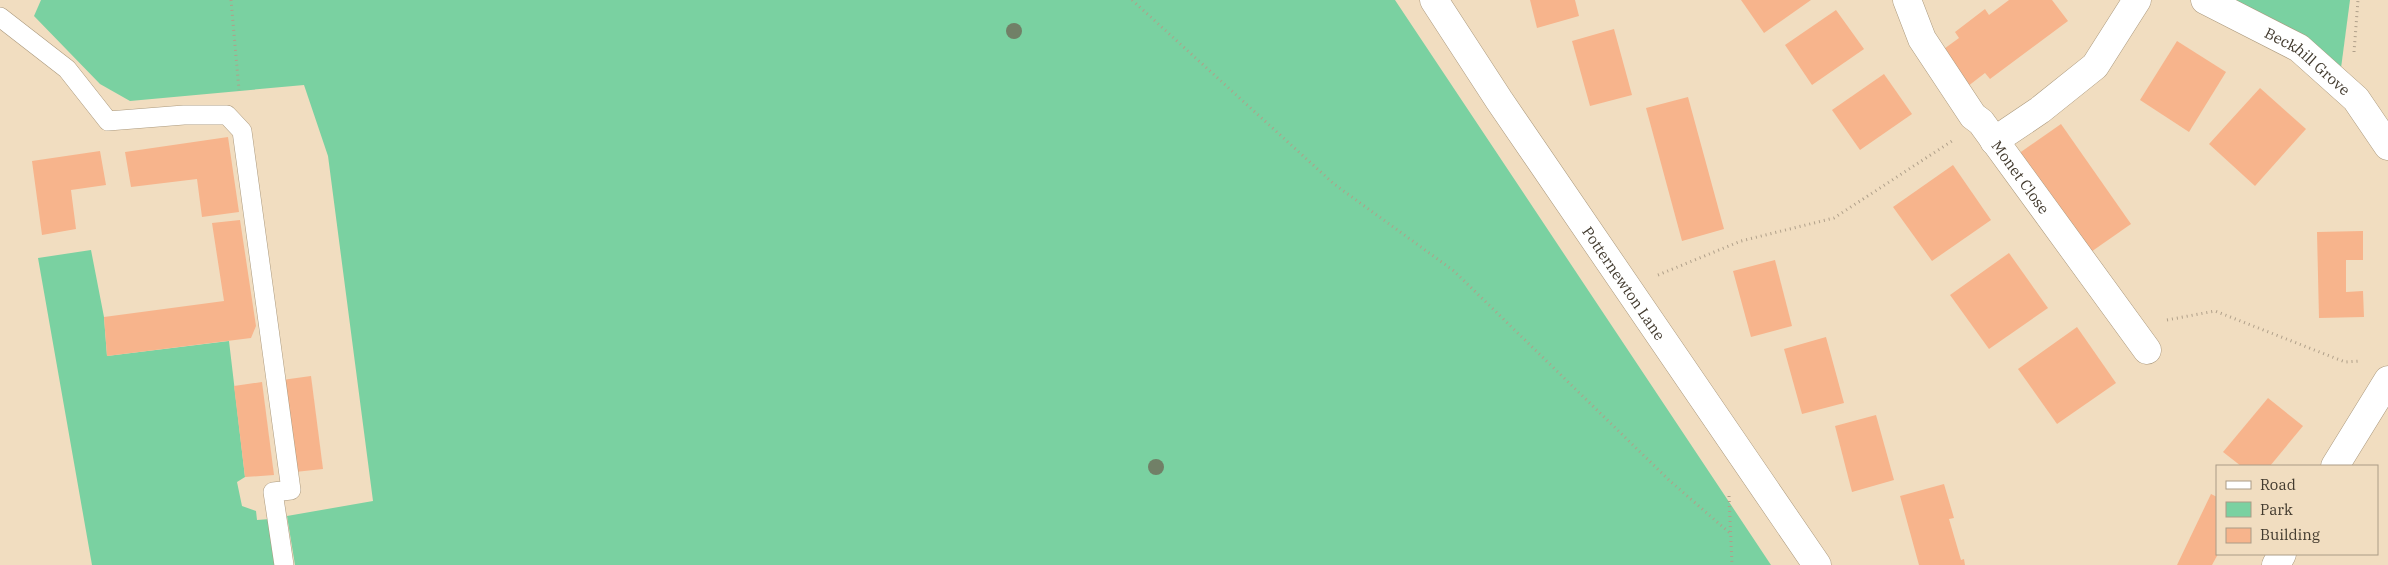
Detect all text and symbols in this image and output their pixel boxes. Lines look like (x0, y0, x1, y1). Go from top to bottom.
street label: Beckhill Grove (2262, 23, 2354, 99)
street label: Monet Close (1988, 136, 2054, 217)
street label: Potternewton Lane (1579, 223, 1670, 344)
legend (2216, 465, 2378, 555)
text: Road (2260, 475, 2296, 494)
text: Park (2260, 500, 2293, 519)
text: Building (2260, 525, 2320, 544)

